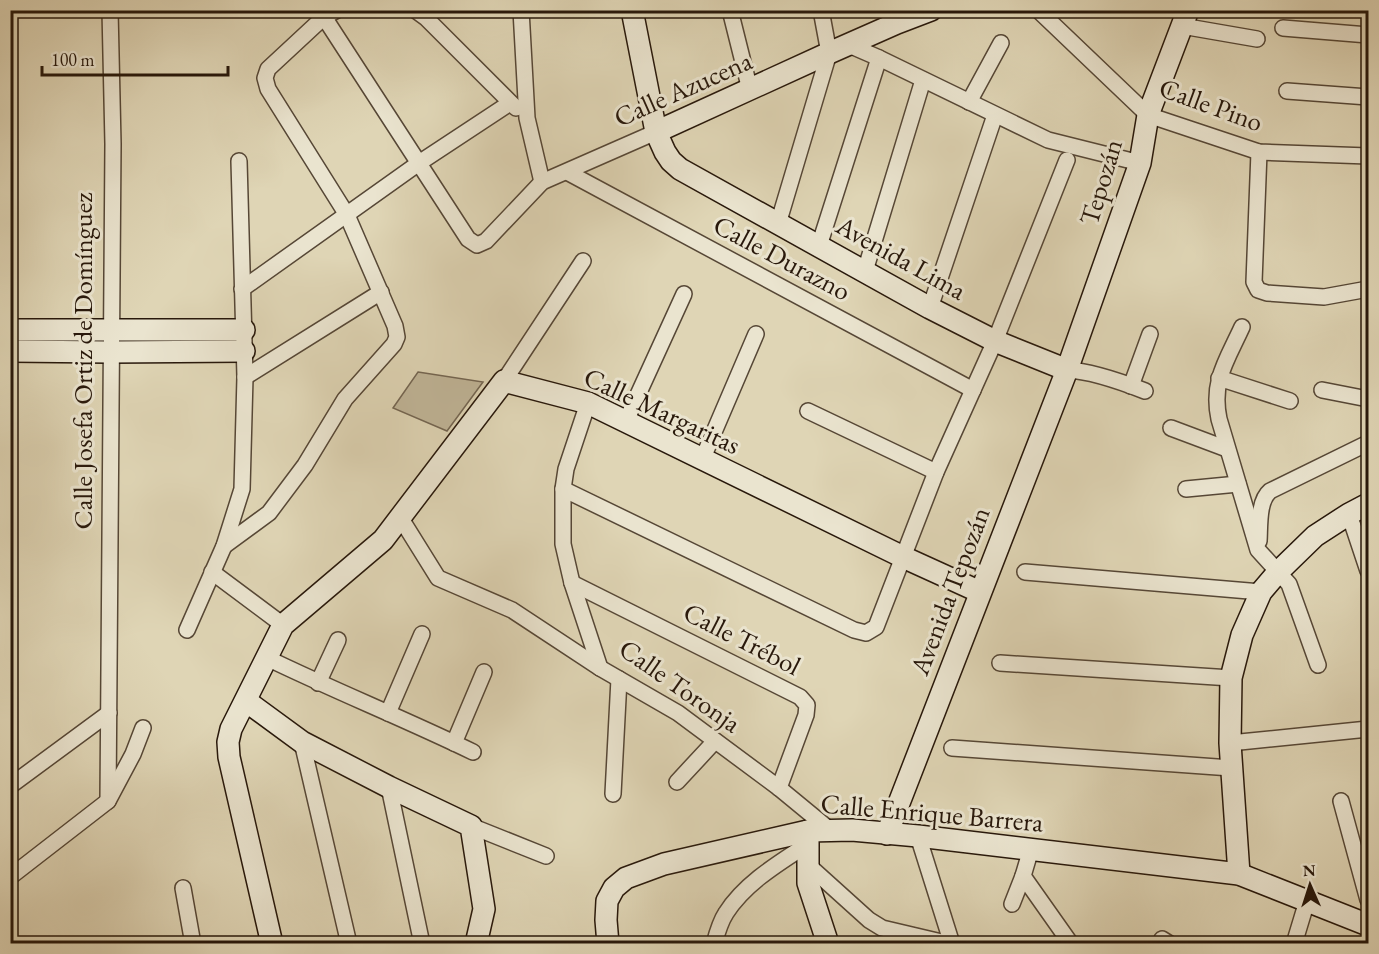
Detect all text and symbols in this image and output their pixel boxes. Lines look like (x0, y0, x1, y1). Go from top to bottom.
scale bar (42, 39, 228, 77)
street label: Calle Azucena (608, 42, 757, 135)
text: 100 m (51, 48, 95, 71)
street label: Calle Pino (1154, 70, 1268, 139)
street label: Tepozán (1071, 135, 1130, 229)
street label: Calle Josefa Ortiz de Domínguez (65, 192, 100, 529)
street label: Calle Durazno (708, 207, 857, 308)
street label: Avenida Lima (829, 207, 973, 308)
street label: Calle Margaritas (578, 359, 746, 462)
street label: Avenida Tepozán (901, 502, 998, 681)
street label: Calle Trébol (678, 594, 807, 683)
street label: Calle Toronja (613, 631, 748, 740)
street label: Calle Enrique Barrera (819, 785, 1045, 840)
north arrow (1280, 855, 1340, 915)
text: N (1302, 860, 1316, 881)

